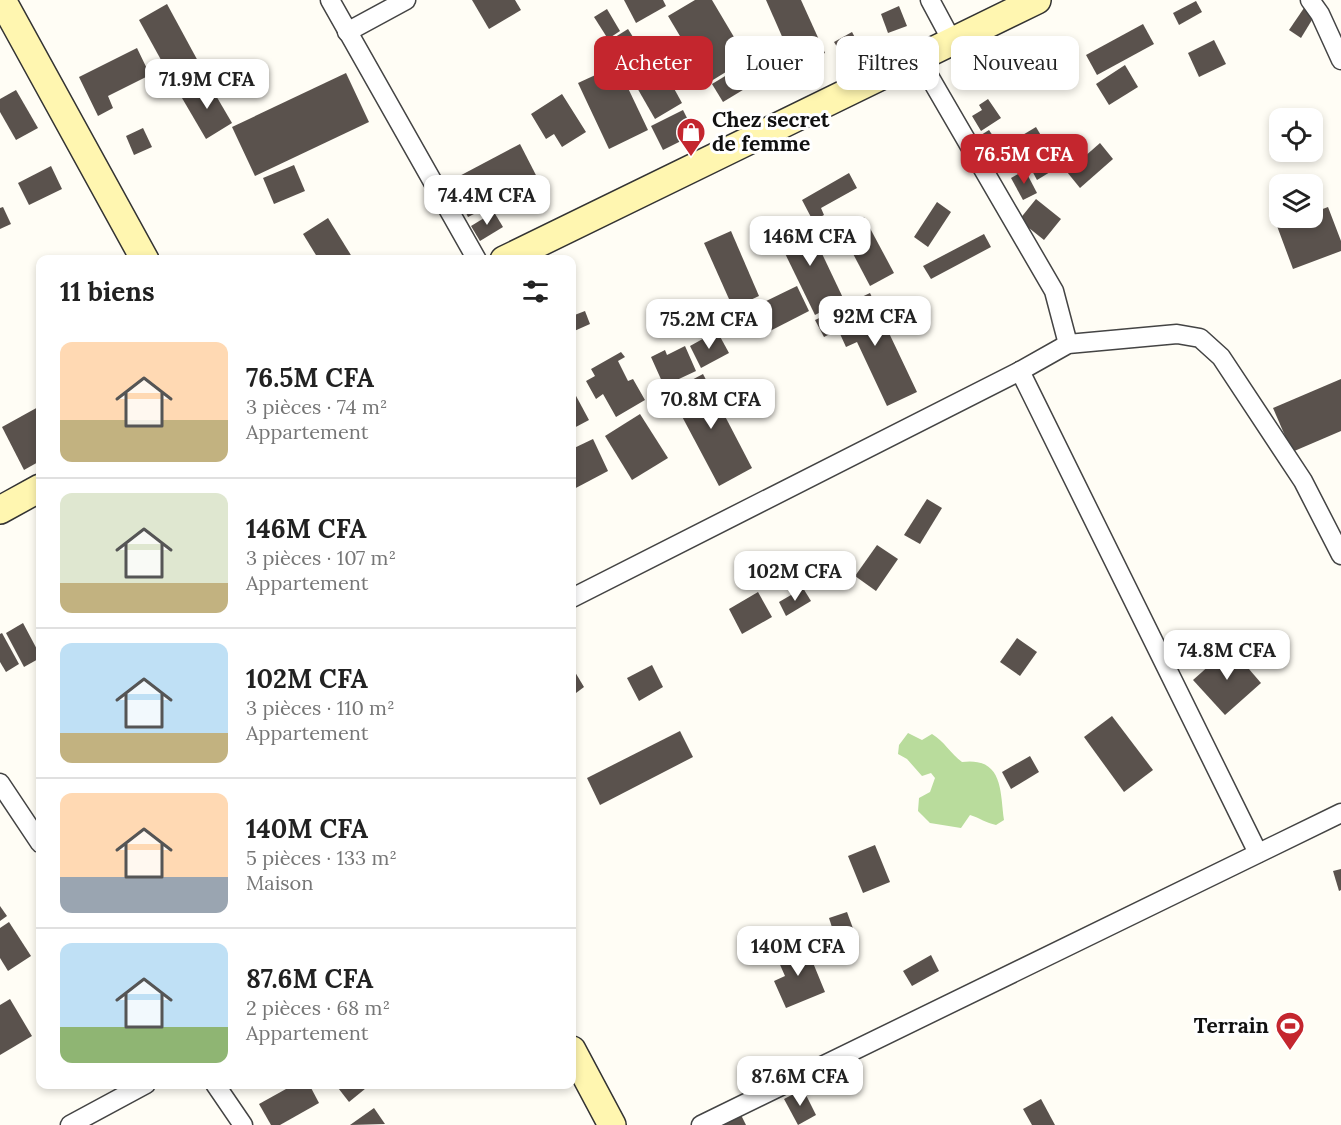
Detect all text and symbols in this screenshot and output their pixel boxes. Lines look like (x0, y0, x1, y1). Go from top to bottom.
chip: Acheter (594, 36, 713, 90)
chip: Louer (725, 36, 824, 90)
chip: Filtres (836, 36, 939, 90)
chip: Nouveau (951, 36, 1079, 90)
pin: 71.9M CFA (138, 59, 276, 110)
text: 71.9M CFA (159, 66, 255, 91)
place label: Chez secret de femme (712, 106, 830, 157)
map controls (1269, 108, 1323, 228)
button: locate (1269, 108, 1323, 162)
shop icon: Chez secret de femme (675, 116, 707, 158)
pin: 76.5M CFA (955, 134, 1093, 185)
text: 76.5M CFA (975, 141, 1073, 166)
button: layers (1269, 174, 1323, 228)
pin: 74.4M CFA (418, 175, 556, 226)
text: 74.4M CFA (438, 182, 536, 207)
pin: 146M CFA (748, 216, 872, 267)
text: 146M CFA (764, 223, 856, 248)
text: 11 biens (60, 275, 155, 308)
icon: filters (519, 275, 552, 308)
pin: 92M CFA (820, 296, 930, 347)
pin: 75.2M CFA (640, 299, 778, 350)
text: 92M CFA (833, 303, 917, 328)
text: 75.2M CFA (660, 306, 758, 331)
text: 76.5M CFA (246, 361, 374, 394)
icon: home (108, 366, 180, 438)
pin: 70.8M CFA (642, 379, 780, 430)
text: 70.8M CFA (661, 386, 761, 411)
text: 3 pièces · 74 m² (246, 394, 387, 419)
text: Appartement (246, 419, 369, 444)
text: 146M CFA (246, 512, 367, 545)
icon: home (108, 517, 180, 589)
text: 3 pièces · 107 m² (246, 545, 396, 570)
pin: 102M CFA (733, 551, 857, 602)
text: 102M CFA (748, 558, 842, 583)
text: Appartement (246, 570, 369, 595)
pin: 74.8M CFA (1158, 630, 1296, 681)
text: 74.8M CFA (1178, 637, 1276, 662)
text: 102M CFA (246, 662, 368, 695)
icon: home (108, 667, 180, 739)
text: 3 pièces · 110 m² (246, 695, 395, 720)
text: Appartement (246, 720, 369, 745)
text: 140M CFA (246, 812, 368, 845)
icon: home (108, 817, 180, 889)
text: 5 pièces · 133 m² (246, 845, 397, 870)
text: Maison (246, 870, 313, 895)
pin: 140M CFA (736, 926, 860, 977)
text: 140M CFA (751, 933, 845, 958)
text: 87.6M CFA (246, 962, 373, 995)
icon: home (108, 967, 180, 1039)
text: 2 pièces · 68 m² (246, 995, 390, 1020)
sports icon: Terrain (1274, 1010, 1306, 1052)
place label: Terrain (1194, 1012, 1269, 1039)
text: Appartement (246, 1020, 369, 1045)
pin: 87.6M CFA (731, 1056, 869, 1107)
text: 87.6M CFA (751, 1063, 849, 1088)

